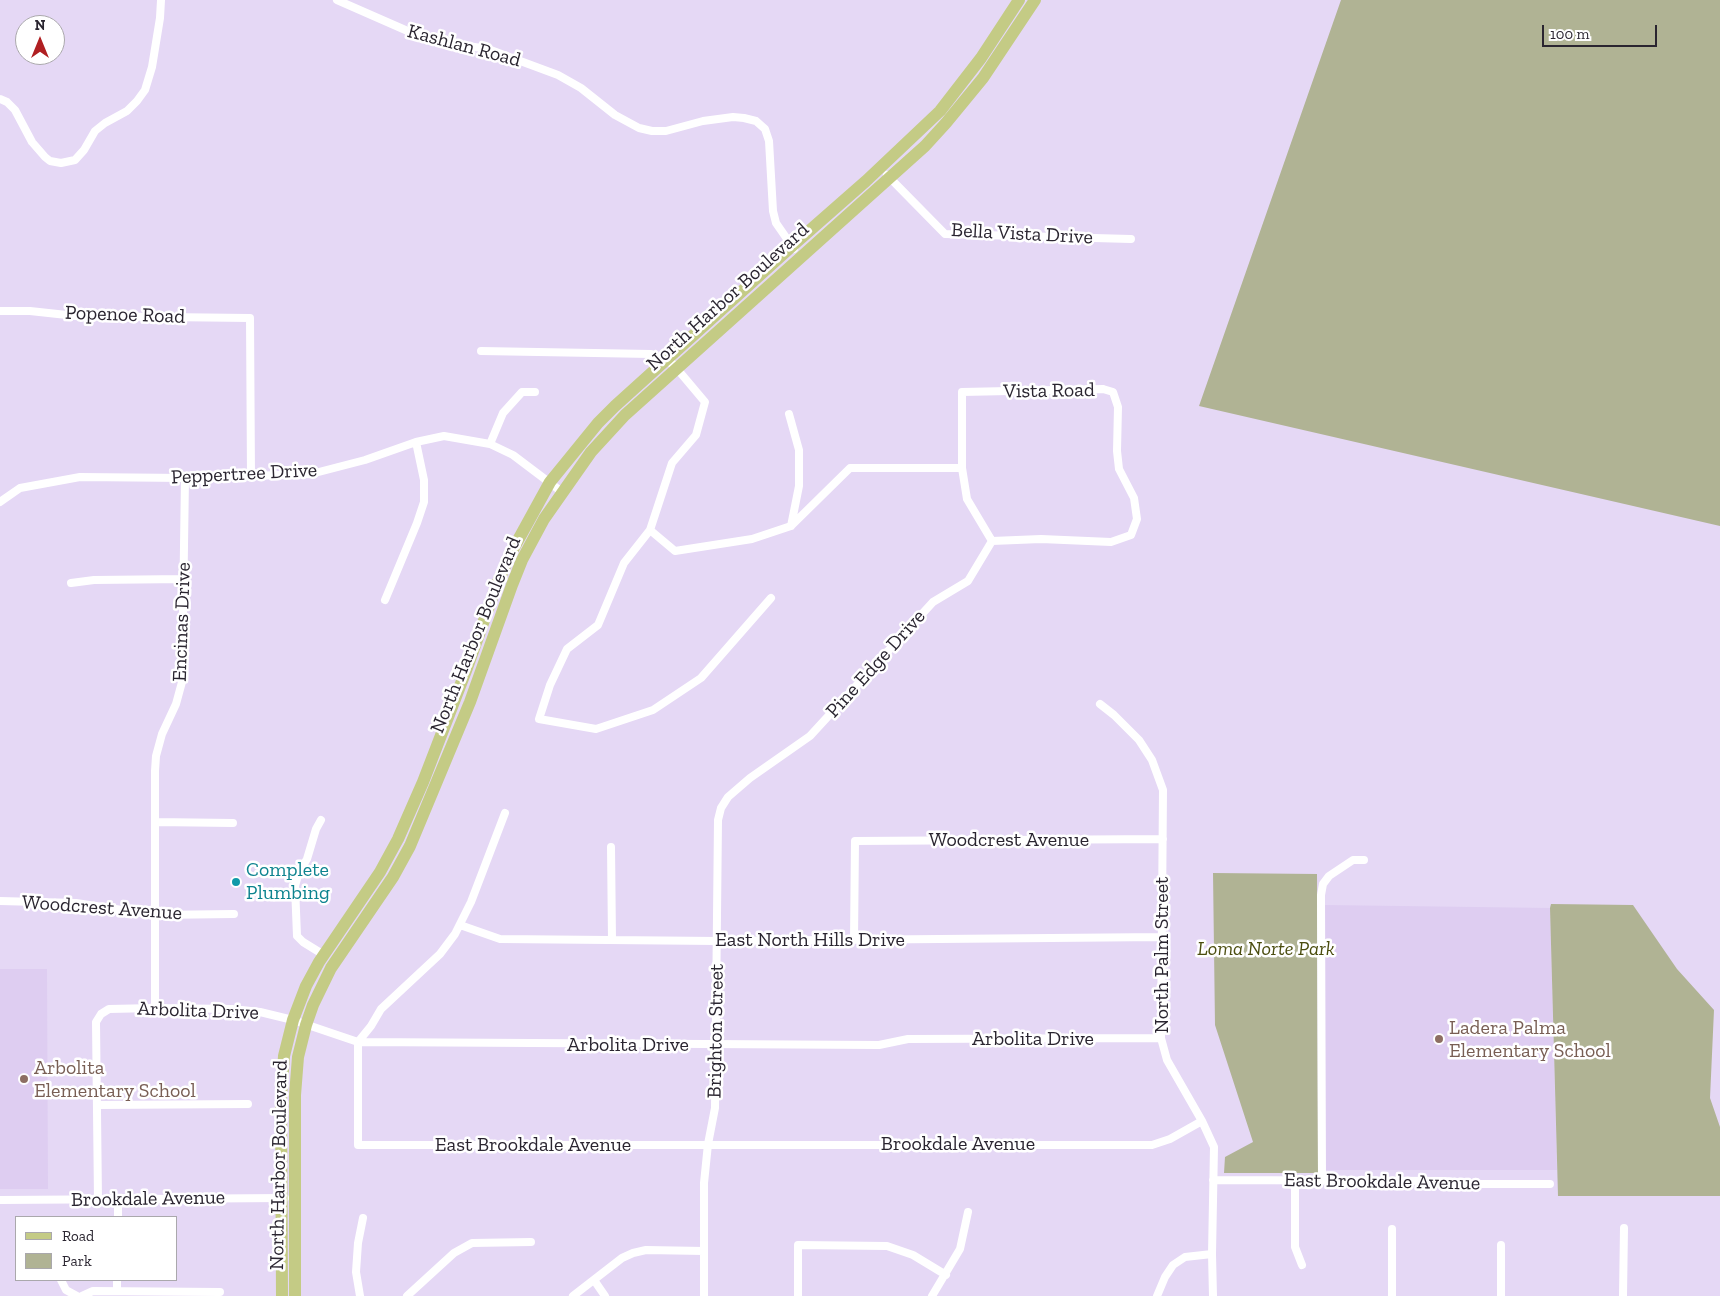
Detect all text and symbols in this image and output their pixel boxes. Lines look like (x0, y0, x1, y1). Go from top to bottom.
north arrow (15, 15, 65, 65)
scale bar (1545, 15, 1660, 47)
text: N (35, 17, 45, 34)
street label: Kashlan Road (405, 19, 523, 73)
text: 100 m (1550, 25, 1589, 43)
street label: North Harbor Boulevard (642, 218, 814, 376)
street label: Bella Vista Drive (950, 218, 1094, 250)
street label: Popenoe Road (64, 301, 186, 329)
street label: Vista Road (1003, 378, 1095, 404)
street label: Peppertree Drive (170, 458, 318, 490)
street label: North Harbor Boulevard (426, 533, 526, 737)
street label: Encinas Drive (168, 562, 196, 682)
street label: Pine Edge Drive (821, 605, 931, 723)
street label: Woodcrest Avenue (929, 828, 1089, 852)
place label: Complete Plumbing (246, 858, 330, 905)
marker: Complete Plumbing (230, 876, 242, 888)
street label: North Palm Street (1150, 877, 1174, 1033)
street label: Woodcrest Avenue (21, 890, 183, 926)
street label: East North Hills Drive (715, 928, 905, 952)
park label: Loma Norte Park (1197, 937, 1335, 961)
street label: Brighton Street (703, 963, 729, 1099)
street label: Arbolita Drive (137, 997, 259, 1025)
place label: Ladera Palma Elementary School (1449, 1016, 1611, 1063)
street label: Arbolita Drive (972, 1027, 1094, 1051)
street label: Arbolita Drive (567, 1033, 689, 1057)
marker: Ladera Palma Elementary School (1433, 1033, 1445, 1045)
place label: Arbolita Elementary School (34, 1056, 196, 1103)
street label: North Harbor Boulevard (265, 1060, 293, 1270)
marker: Arbolita Elementary School (18, 1073, 30, 1085)
street label: Brookdale Avenue (881, 1132, 1035, 1156)
street label: East Brookdale Avenue (435, 1133, 631, 1157)
street label: East Brookdale Avenue (1284, 1168, 1480, 1196)
street label: Brookdale Avenue (71, 1186, 225, 1212)
legend (15, 1216, 178, 1281)
text: Road (62, 1227, 94, 1245)
text: Park (62, 1252, 92, 1270)

